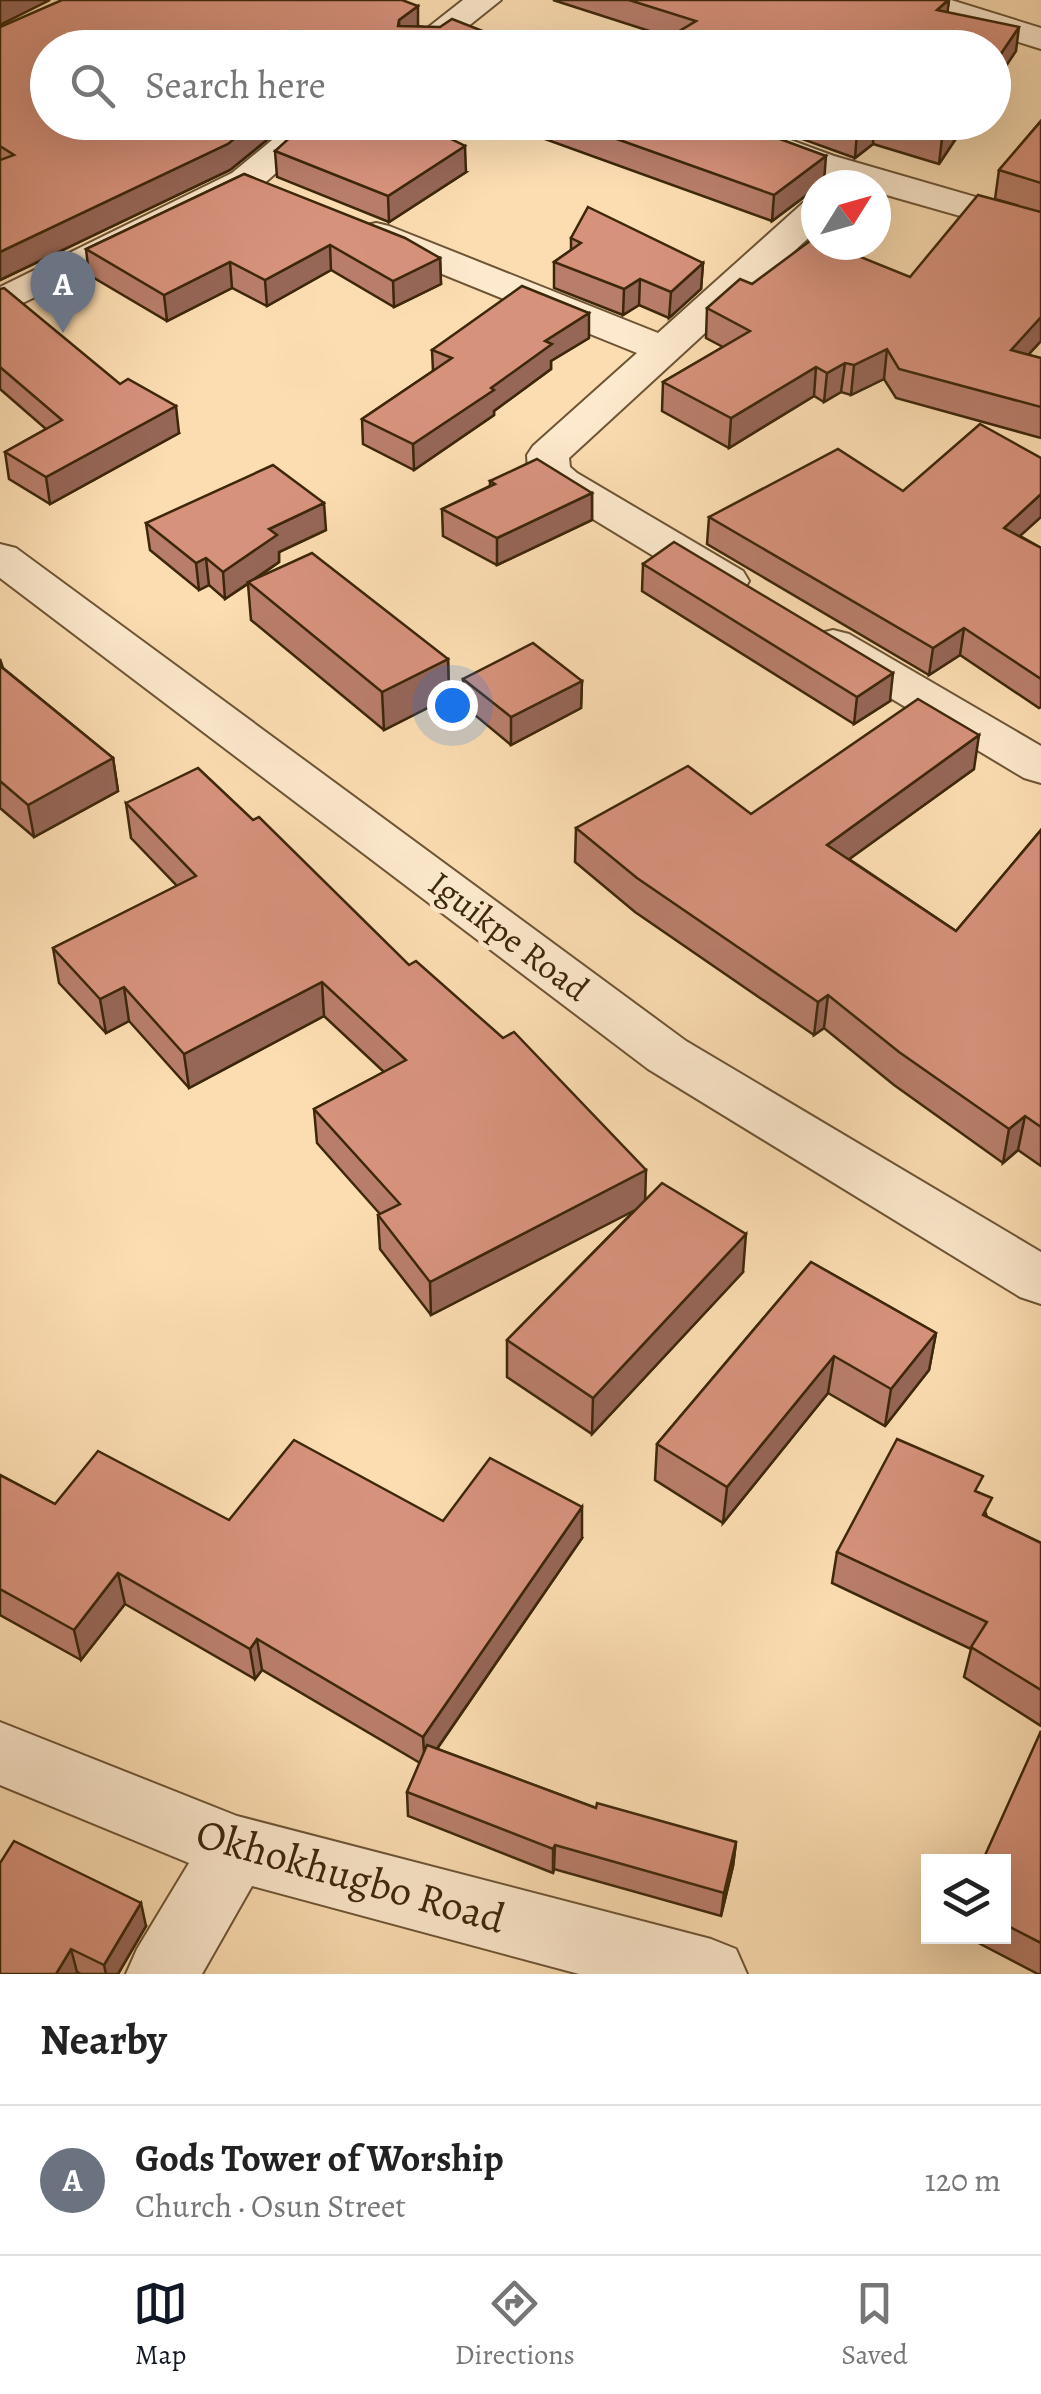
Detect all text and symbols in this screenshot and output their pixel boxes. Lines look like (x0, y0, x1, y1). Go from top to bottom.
search box (30, 30, 1011, 140)
icon: search (65, 58, 120, 113)
text: Search here (145, 59, 326, 111)
north arrow (801, 170, 891, 260)
pin: A (30, 250, 96, 333)
your location (427, 680, 478, 731)
street label: Iguikpe Road (419, 860, 599, 1012)
street label: Okhokhugbo Road (190, 1804, 512, 1947)
map controls (921, 1854, 1011, 1944)
button: layers (921, 1854, 1011, 1944)
text: Nearby (40, 2011, 167, 2068)
text: Gods Tower of Worship (135, 2132, 504, 2184)
text: A (62, 2158, 83, 2202)
text: 120 m (925, 2158, 1001, 2202)
text: Church · Osun Street (135, 2184, 406, 2228)
tab: Map (133, 2276, 188, 2374)
tab: Directions (455, 2276, 575, 2374)
tab: Saved (841, 2276, 908, 2374)

